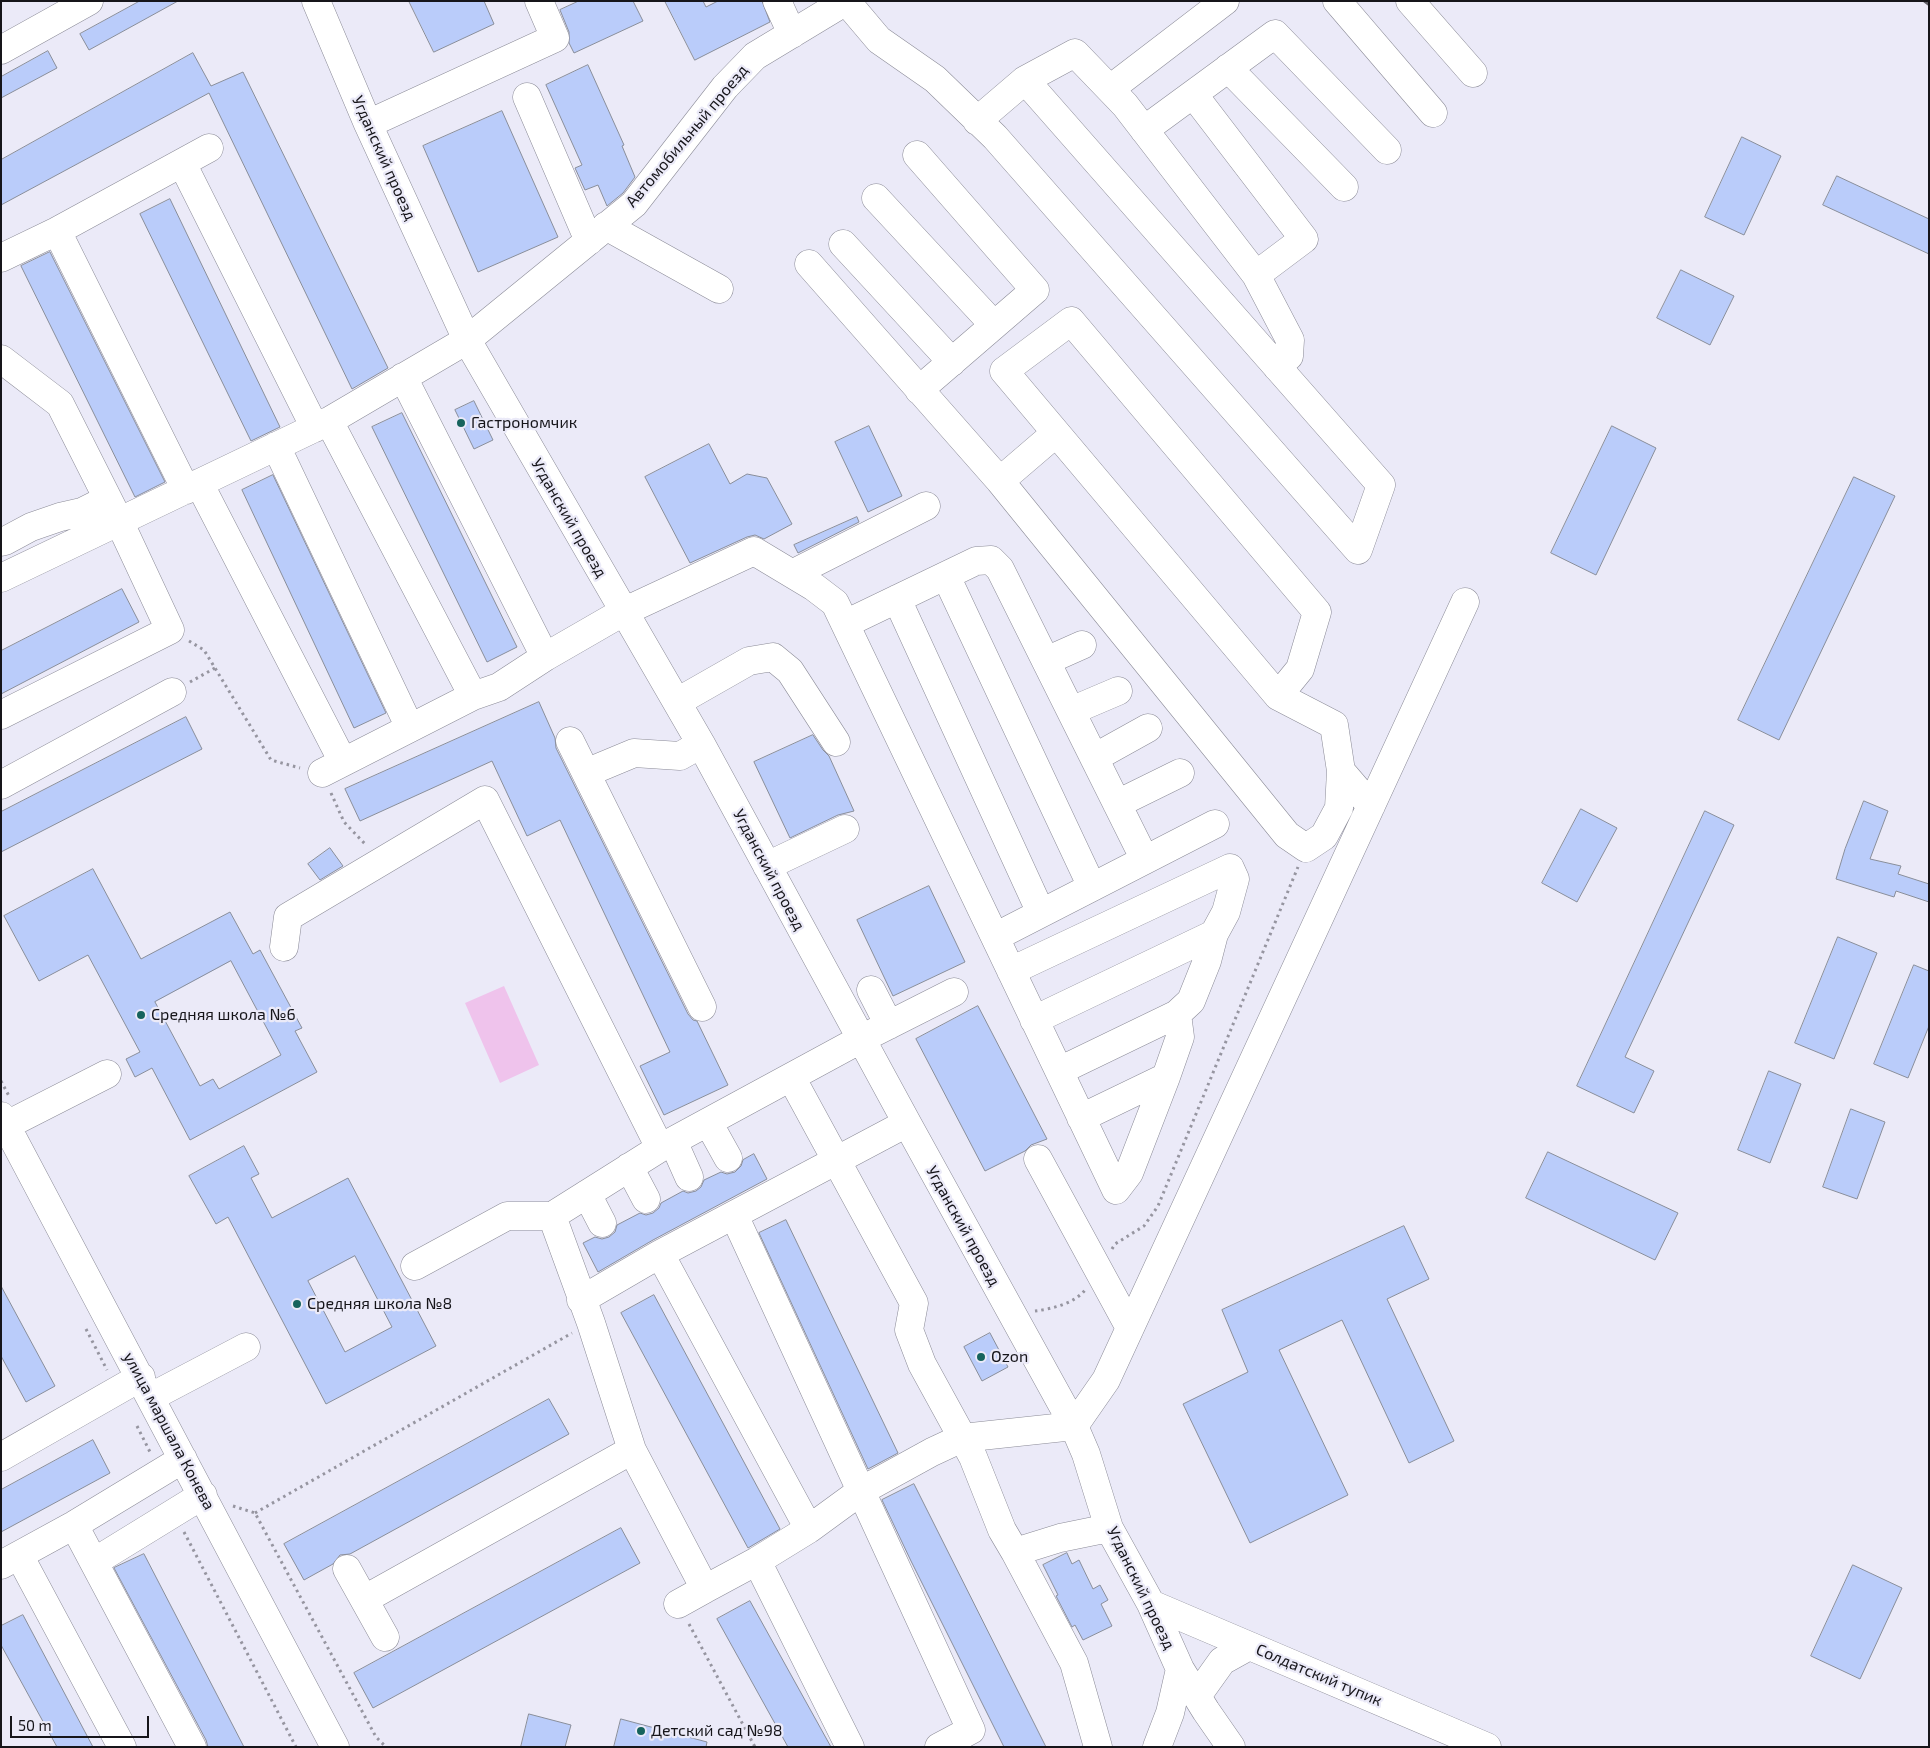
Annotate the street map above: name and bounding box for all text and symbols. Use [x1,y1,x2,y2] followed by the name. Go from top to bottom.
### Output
[622,61,752,211] street label: Автомобильный проезд
[348,93,420,223] street label: Угданский проезд
[471,413,577,433] place label: Гастрономчик
[455,417,467,429] marker: Гастрономчик
[527,455,611,581] street label: Угданский проезд
[729,806,809,934] street label: Угданский проезд
[151,1005,296,1025] place label: Средняя школа №6
[135,1009,147,1021] marker: Средняя школа №6
[922,1163,1004,1289] street label: Угданский проезд
[307,1294,452,1314] place label: Средняя школа №8
[291,1298,303,1310] marker: Средняя школа №8
[991,1347,1028,1367] place label: Ozon
[119,1349,219,1513] street label: улица маршала Конева
[975,1351,987,1363] marker: Ozon
[1103,1523,1179,1653] street label: Угданский проезд
[1253,1640,1385,1710] street label: Солдатский тупик
[12,1706,151,1738] scale bar
[18,1716,52,1734] text: 50 m
[651,1721,783,1741] place label: Детский сад №98
[635,1725,647,1737] marker: Детский сад №98

